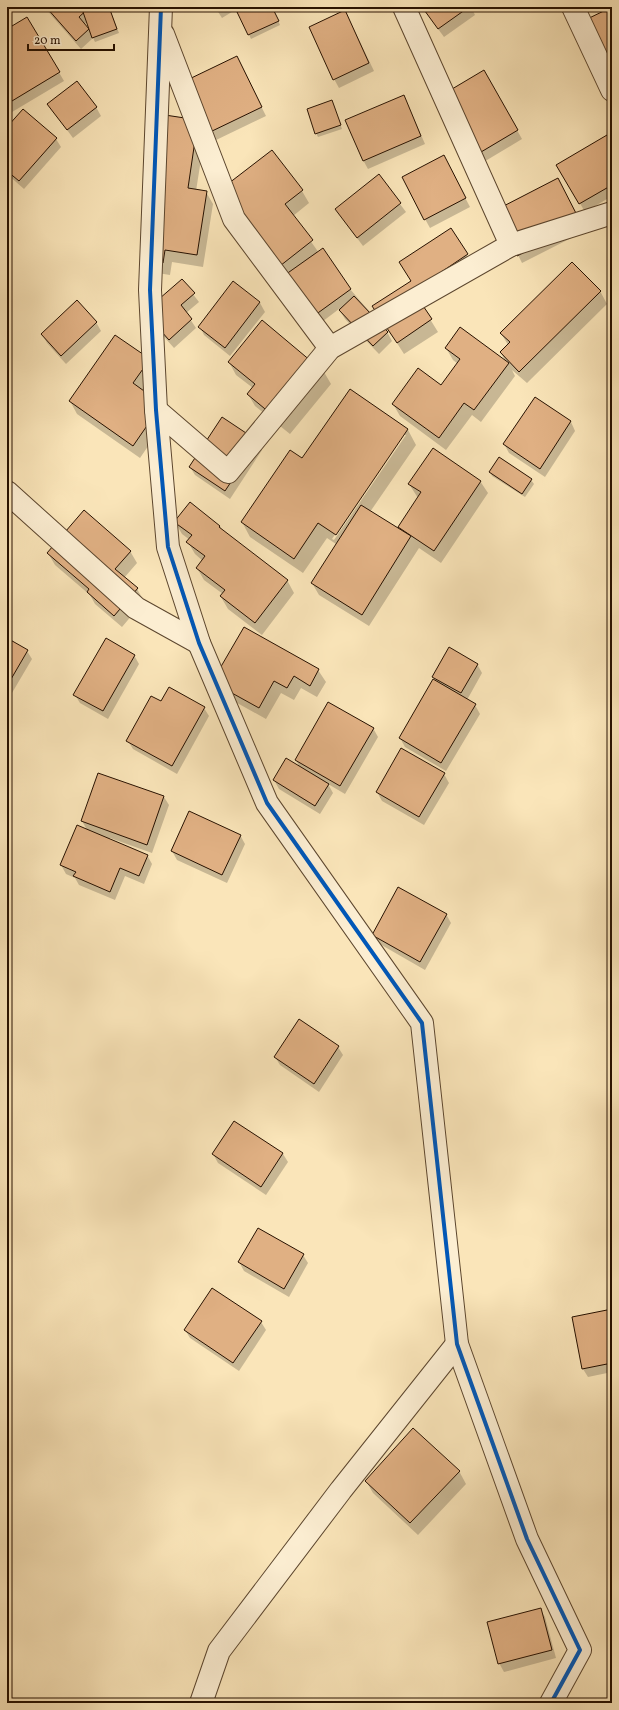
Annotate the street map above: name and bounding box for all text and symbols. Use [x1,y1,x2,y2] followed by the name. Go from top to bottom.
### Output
[28,26,114,52] scale bar
[34,33,61,49] text: 20 m

